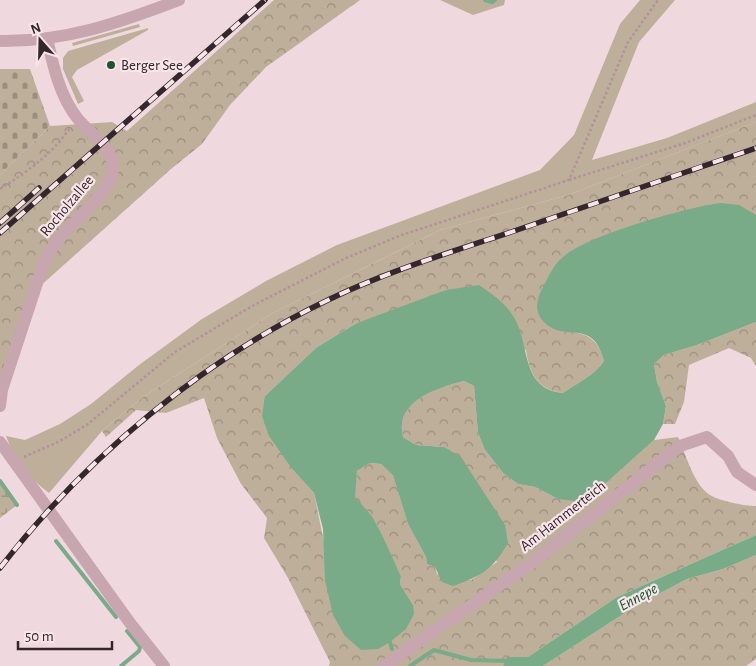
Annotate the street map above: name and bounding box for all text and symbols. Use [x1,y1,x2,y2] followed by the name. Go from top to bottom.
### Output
[15,15,65,65] north arrow
[29,20,43,37] text: N
[121,58,183,73] place label: Berger See
[105,59,117,71] marker: Berger See
[37,173,97,239] street label: Rocholzallee
[517,478,609,554] street label: Am Hammerteich
[616,580,660,615] water label: Ennepe
[18,618,111,650] scale bar
[25,629,54,644] text: 50 m

